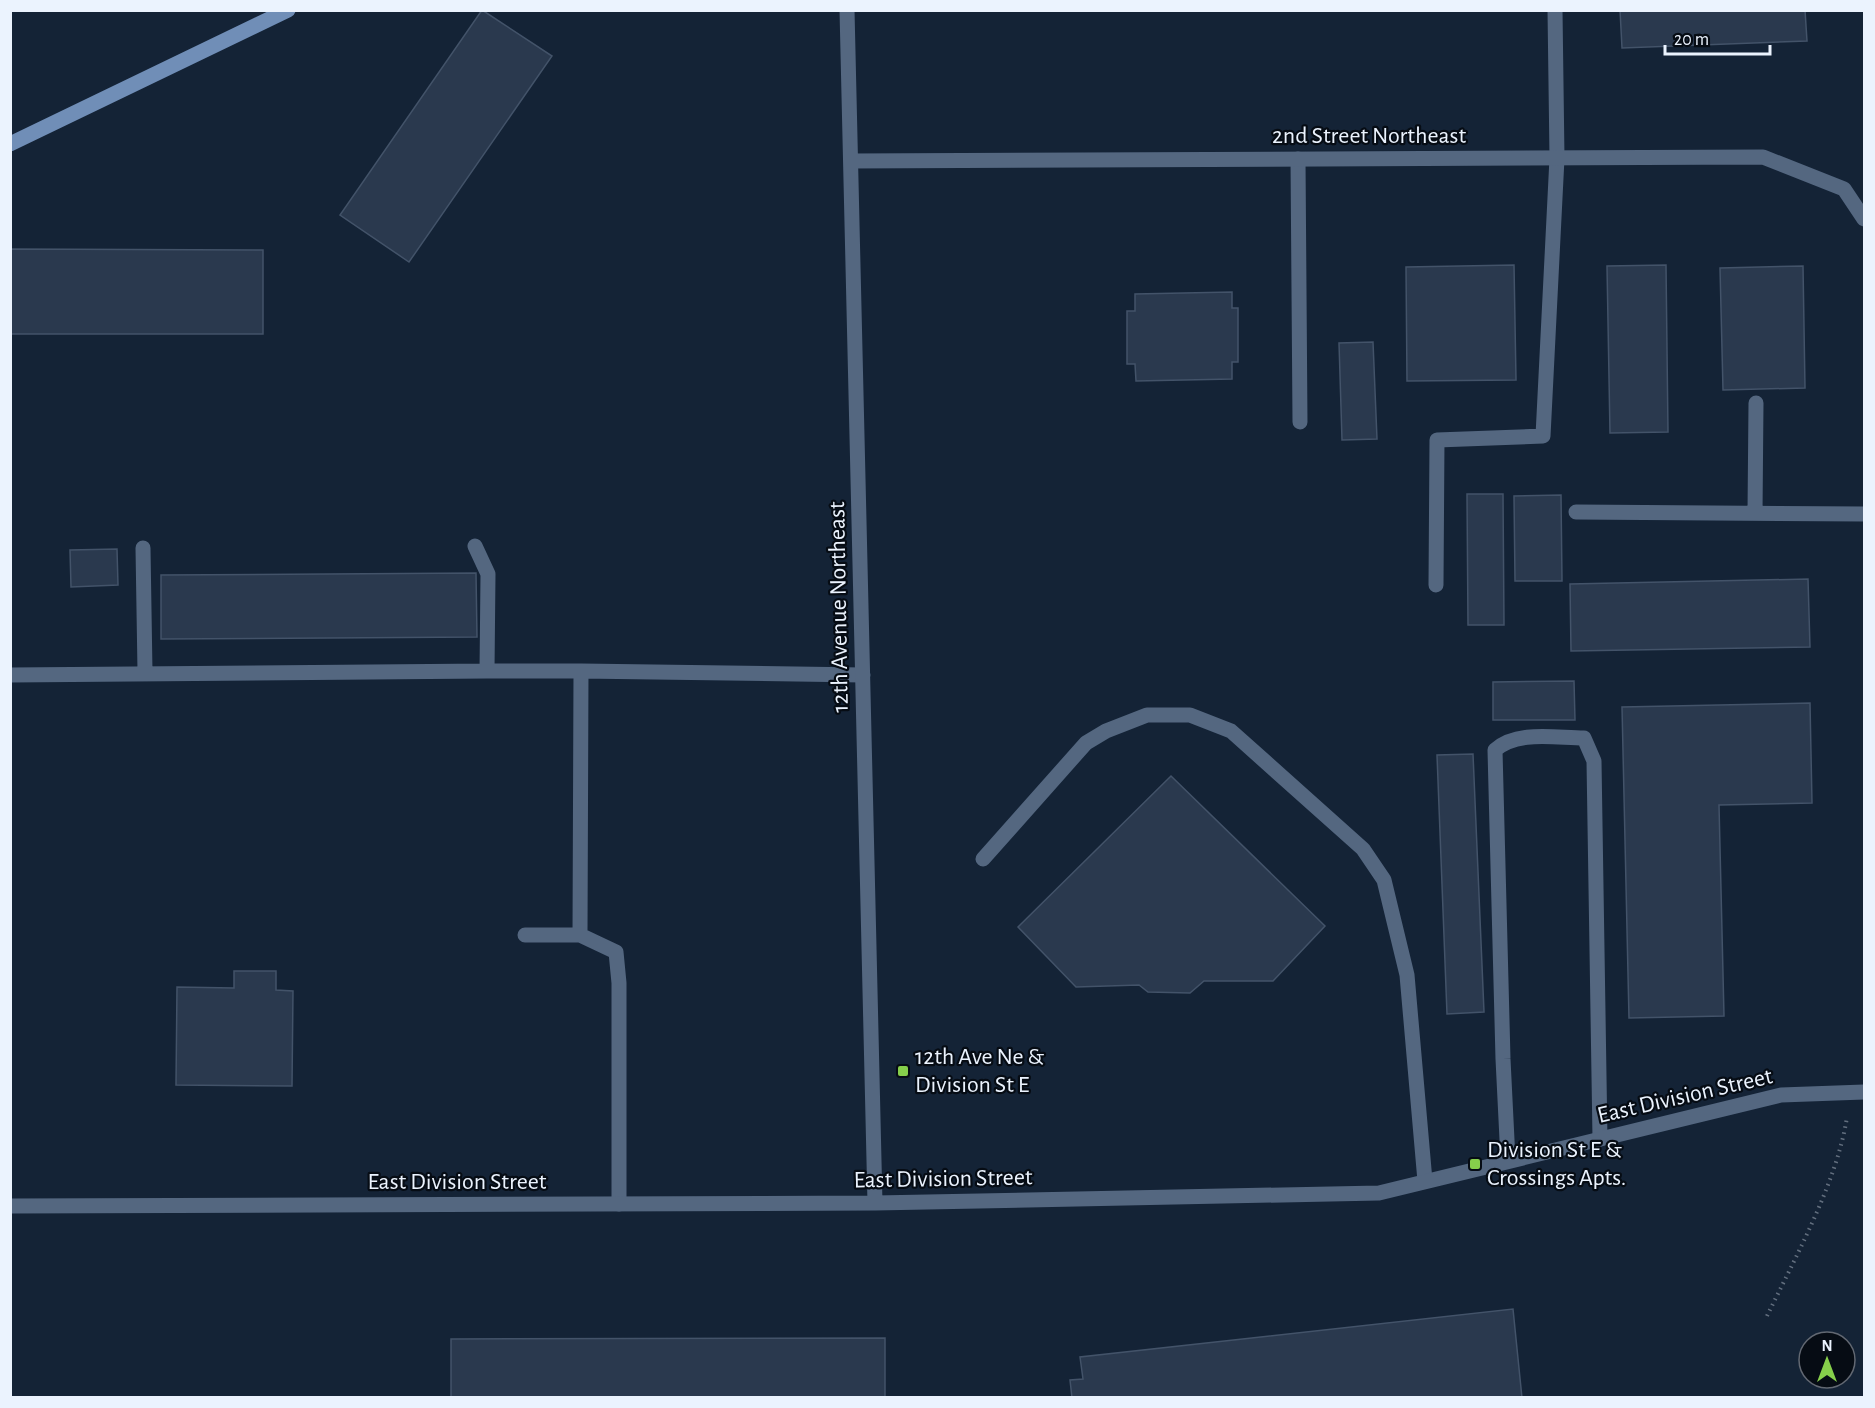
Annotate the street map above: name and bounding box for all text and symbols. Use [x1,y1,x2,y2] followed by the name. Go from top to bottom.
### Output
[1665,18,1770,56] scale bar
[1674,31,1709,49] text: 20 m
[1272,124,1466,148] street label: 2nd Street Northeast
[825,501,853,713] street label: 12th Avenue Northeast
[915,1045,1044,1097] place label: 12th Ave Ne & Division St E
[896,1064,910,1078] marker: 12th Ave Ne & Division St E
[1595,1064,1775,1128] street label: East Division Street
[1487,1138,1626,1190] place label: Division St E & Crossings Apts.
[1468,1157,1482,1171] marker: Division St E & Crossings Apts.
[853,1165,1033,1193] street label: East Division Street
[368,1170,547,1194] street label: East Division Street
[1797,1330,1857,1390] north arrow
[1821,1338,1833,1354] text: N

